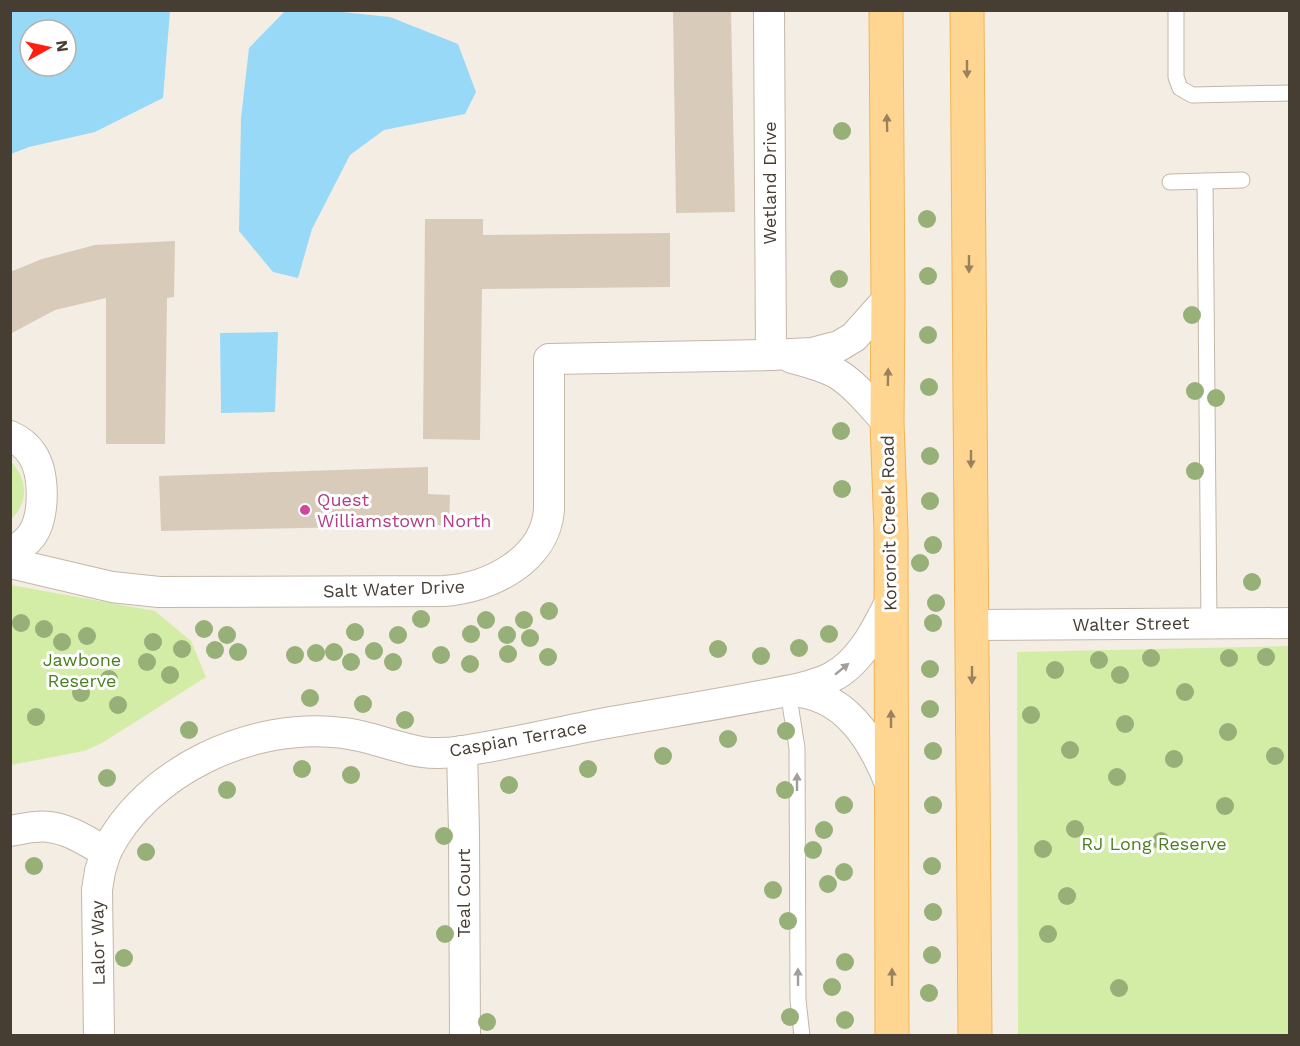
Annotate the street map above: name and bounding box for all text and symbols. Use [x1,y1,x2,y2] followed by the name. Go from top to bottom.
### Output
[18,18,78,78] north arrow
[52,39,73,53] text: N
[963,59,972,78] one-way arrow
[882,113,892,132] one-way arrow
[759,121,780,245] street label: Wetland Drive
[964,254,974,273] one-way arrow
[883,368,893,387] one-way arrow
[876,435,901,611] street label: Kororoit Creek Road
[966,449,976,468] one-way arrow
[317,489,491,531] place label: Quest Williamstown North
[298,503,312,517] marker: Quest Williamstown North
[323,576,465,601] street label: Salt Water Drive
[1072,612,1190,635] street label: Walter Street
[43,649,121,691] park label: Jawbone Reserve
[834,663,850,676] one-way arrow
[967,665,977,684] one-way arrow
[886,710,896,729] one-way arrow
[447,716,588,761] street label: Caspian Terrace
[792,773,802,792] one-way arrow
[1081,833,1227,854] park label: RJ Long Reserve
[453,848,474,938] street label: Teal Court
[86,899,109,986] street label: Lalor Way
[793,968,803,987] one-way arrow
[887,968,897,987] one-way arrow

